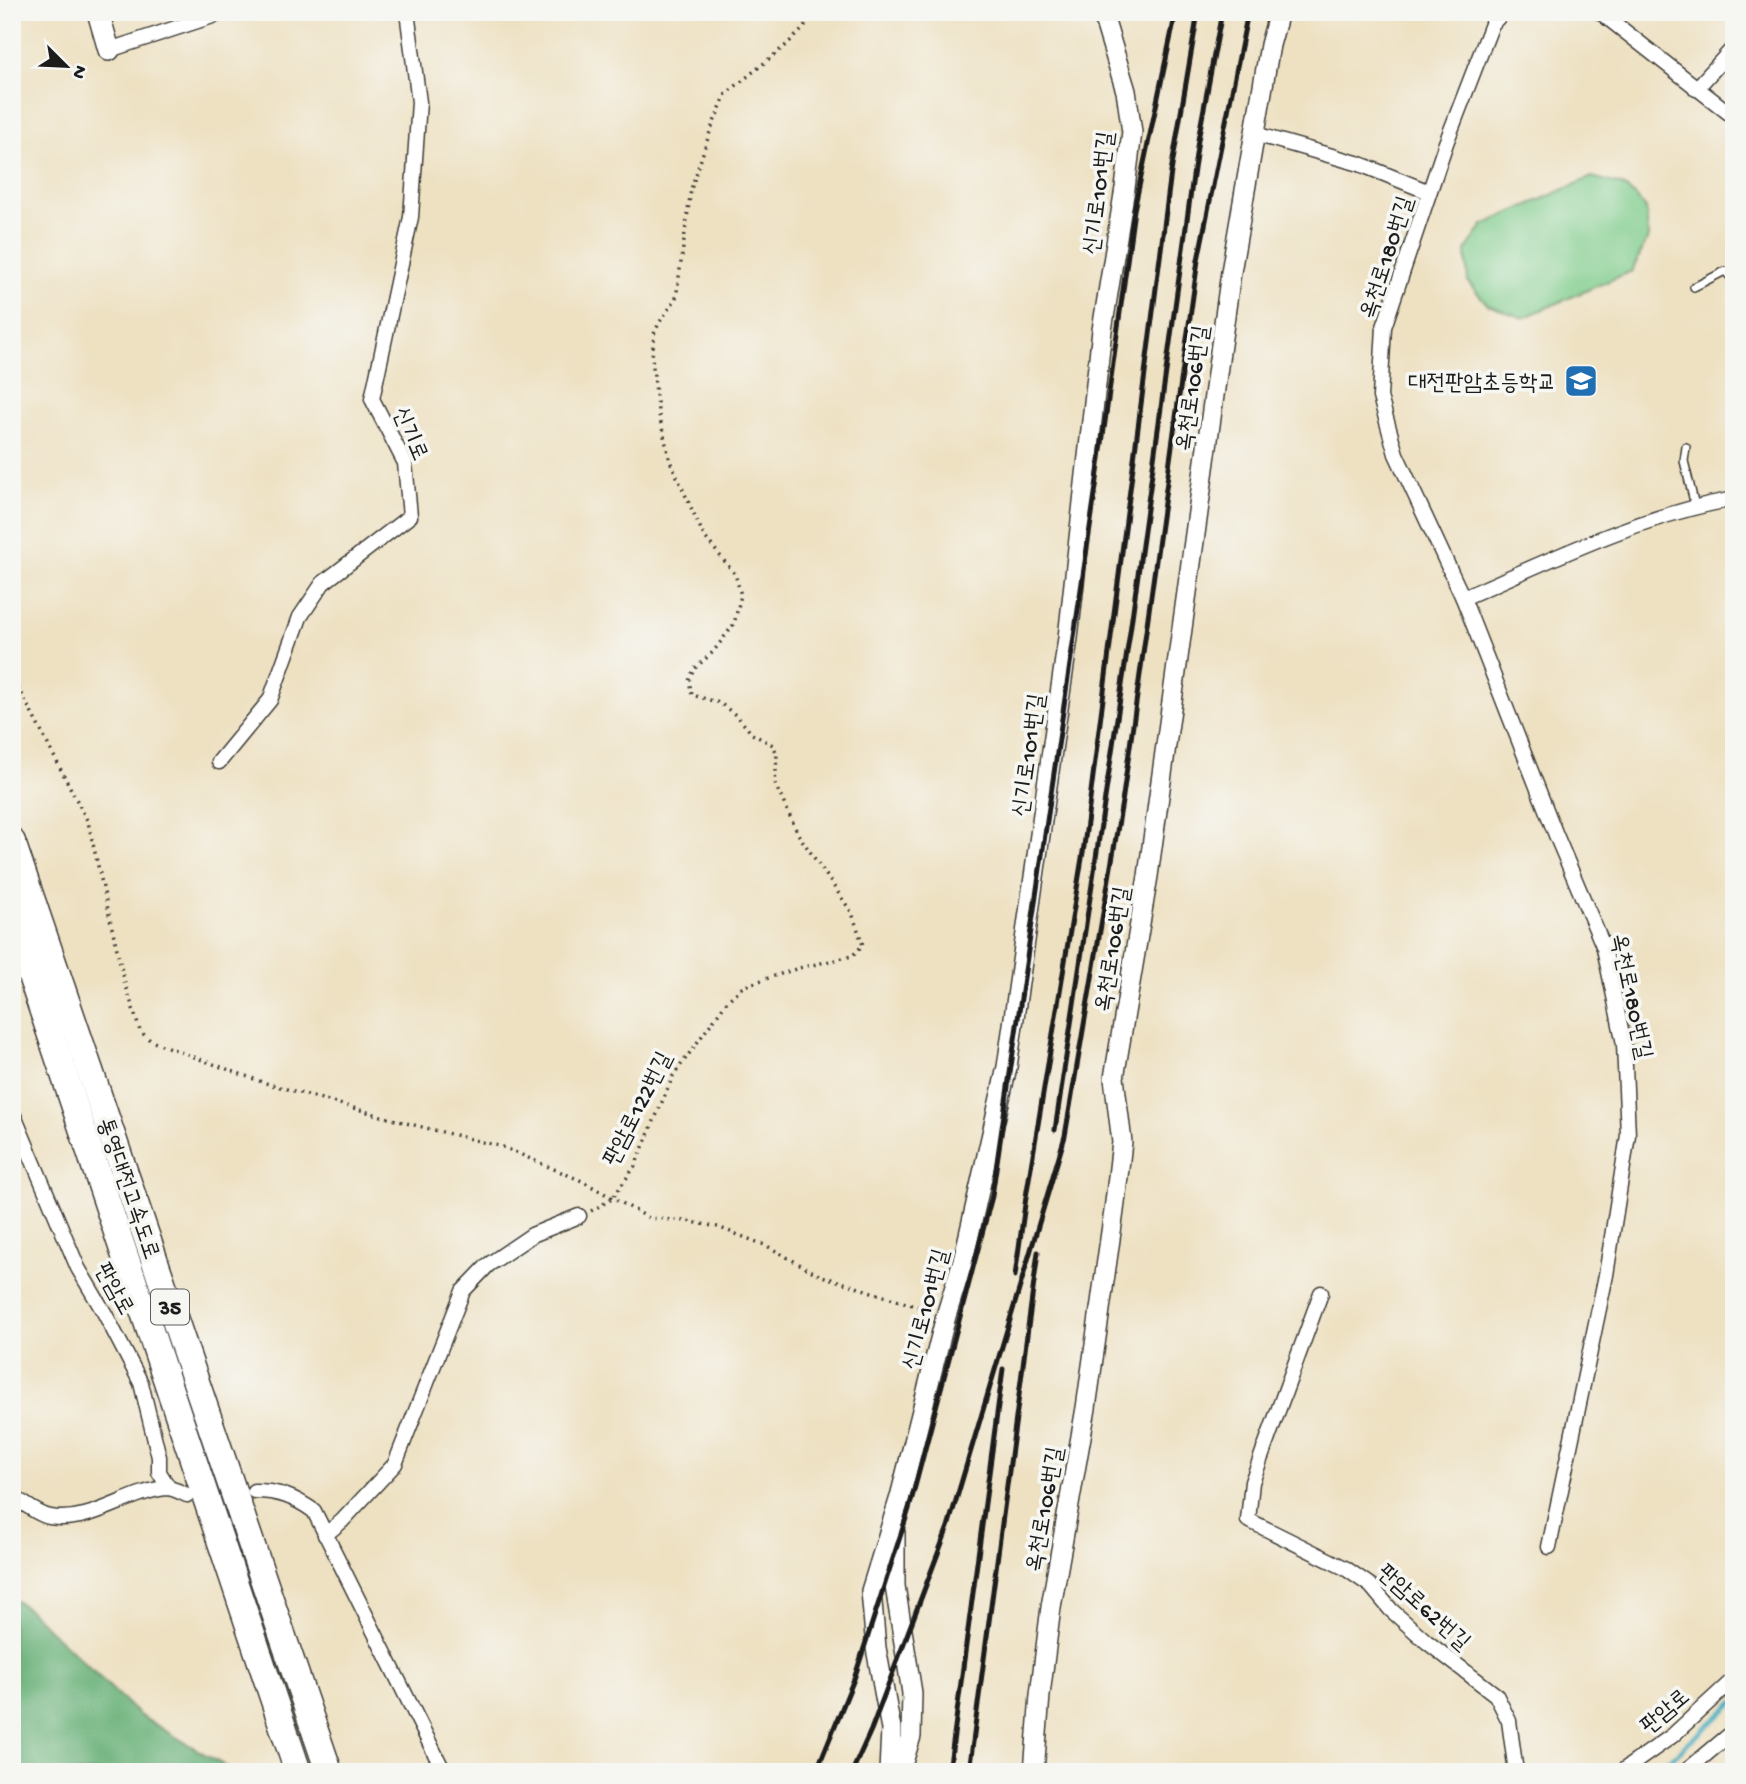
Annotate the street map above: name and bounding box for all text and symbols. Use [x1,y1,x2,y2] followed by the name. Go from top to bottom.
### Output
[32,32,102,102] north arrow
[65,61,91,82] text: N
[1080,130,1121,257] street label: 신기로101번길
[1356,193,1421,323] street label: 옥천로180번길
[1172,324,1217,453] street label: 옥천로106번길
[1562,362,1600,400] school or university icon: 대전판암초등학교
[1408,371,1556,398] place label: 대전판암초등학교
[386,404,432,465] street label: 신기로
[1008,692,1052,819] street label: 신기로101번길
[1091,885,1138,1014] street label: 옥천로106번길
[1603,932,1656,1062] street label: 옥천로180번길
[599,1048,679,1171] street label: 판암로122번길
[90,1115,164,1264] street label: 통영대전고속도로
[898,1246,956,1373] street label: 신기로101번길
[88,1259,138,1321] street label: 판암로
[151,1290,189,1324] road number: 35
[1022,1445,1071,1574] street label: 옥천로106번길
[1371,1560,1475,1657] street label: 판암로62번길
[1636,1684,1696,1741] street label: 판암로

